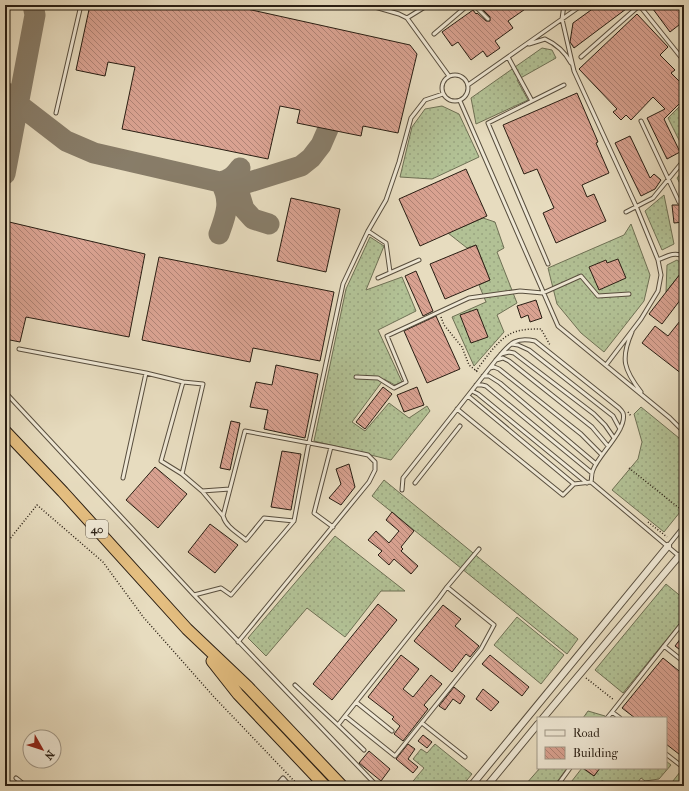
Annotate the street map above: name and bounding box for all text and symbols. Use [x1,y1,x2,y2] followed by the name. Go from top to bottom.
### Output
[86,520,108,538] road number: 40
[537,717,667,769] legend
[573,726,600,740] text: Road
[22,729,62,769] north arrow
[573,746,618,760] text: Building
[41,748,57,763] text: N

